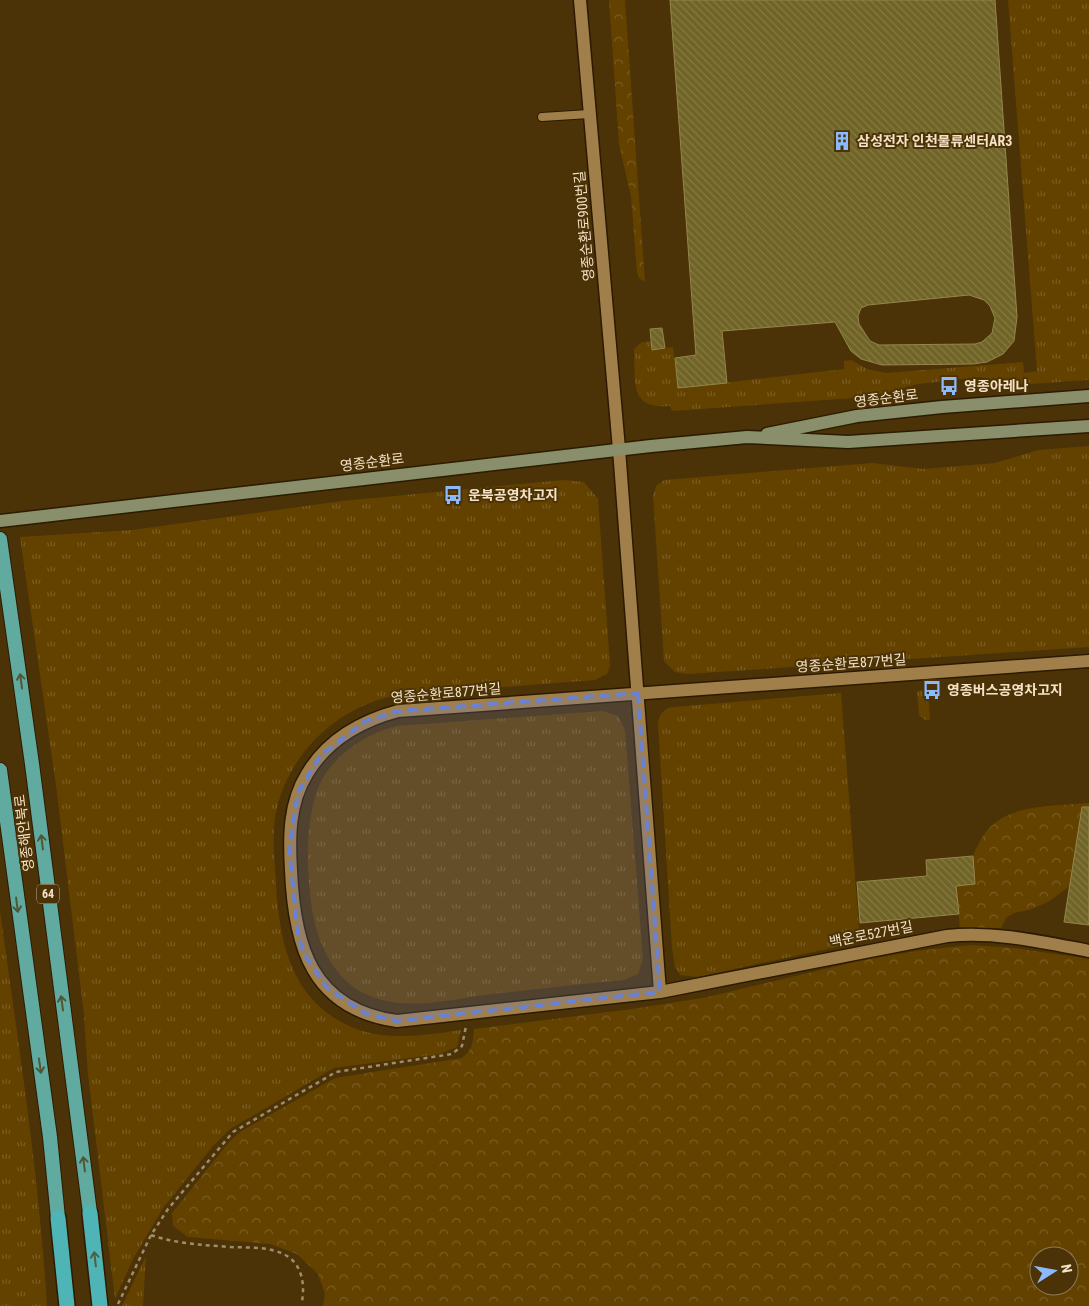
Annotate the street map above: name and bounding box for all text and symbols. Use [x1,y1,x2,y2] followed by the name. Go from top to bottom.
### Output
[831,130,853,152] building icon: 삼성전자 인천물류센터AR3
[857,133,1012,149] place label: 삼성전자 인천물류센터AR3
[571,170,597,282] street label: 영종순환로900번길
[938,375,960,397] bus stop icon: 영종아레나
[964,378,1029,394] place label: 영종아레나
[853,386,919,410] street label: 영종순환로
[339,450,405,474] street label: 영종순환로
[442,484,464,506] bus stop icon: 운북공영차고지
[468,487,558,503] place label: 운북공영차고지
[795,651,907,675] street label: 영종순환로877번길
[16,673,26,689] one-way arrow
[921,679,943,701] bus stop icon: 영종버스공영차고지
[390,680,502,706] street label: 영종순환로877번길
[947,682,1063,698] place label: 영종버스공영차고지
[11,794,37,872] street label: 영종해안북로
[37,835,47,851] one-way arrow
[37,884,59,904] road number: 64
[12,897,22,913] one-way arrow
[828,918,914,950] street label: 백운로527번길
[57,996,67,1012] one-way arrow
[36,1058,46,1074] one-way arrow
[79,1157,89,1173] one-way arrow
[1029,1246,1079,1296] north arrow
[90,1252,100,1268] one-way arrow
[1058,1263,1075,1274] text: N

